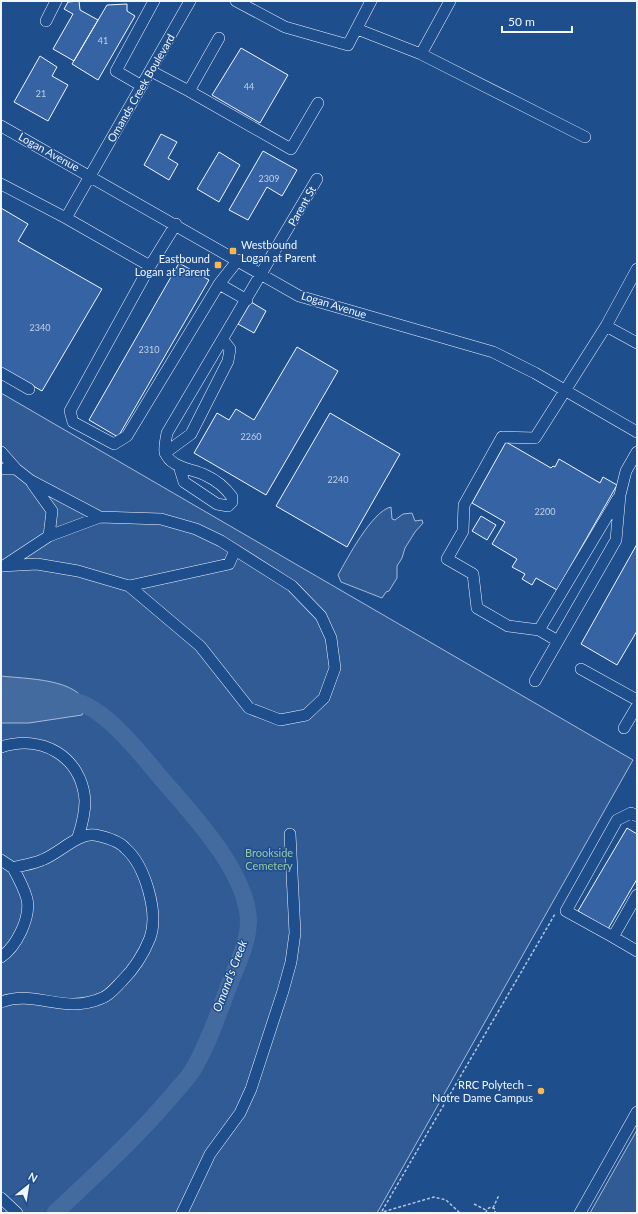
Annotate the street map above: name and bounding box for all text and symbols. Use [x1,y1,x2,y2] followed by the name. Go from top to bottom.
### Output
[502,8,572,34] scale bar
[508,14,535,29] text: 50 m
[104,31,177,144] street label: Omands Creek Boulevard
[98,35,108,46] house number: 41
[244,81,254,92] house number: 44
[36,88,46,99] house number: 21
[17,129,82,174] street label: Logan Avenue
[259,173,279,184] house number: 2309
[285,183,318,228] street label: Parent St
[241,238,316,264] place label: Westbound Logan at Parent
[228,246,238,256] marker: Westbound Logan at Parent
[135,252,210,278] place label: Eastbound Logan at Parent
[213,260,223,270] marker: Eastbound Logan at Parent
[300,288,369,321] street label: Logan Avenue
[30,322,50,333] house number: 2340
[139,344,159,355] house number: 2310
[241,431,261,442] house number: 2260
[328,474,348,485] house number: 2240
[535,506,555,517] house number: 2200
[245,846,293,872] park label: Brookside Cemetery
[209,938,250,1014] water label: Omand's Creek
[432,1078,533,1104] place label: RRC Polytech – Notre Dame Campus
[536,1086,546,1096] marker: RRC Polytech – Notre Dame Campus
[8,1166,48,1206] north arrow
[26,1169,40,1185] text: N

